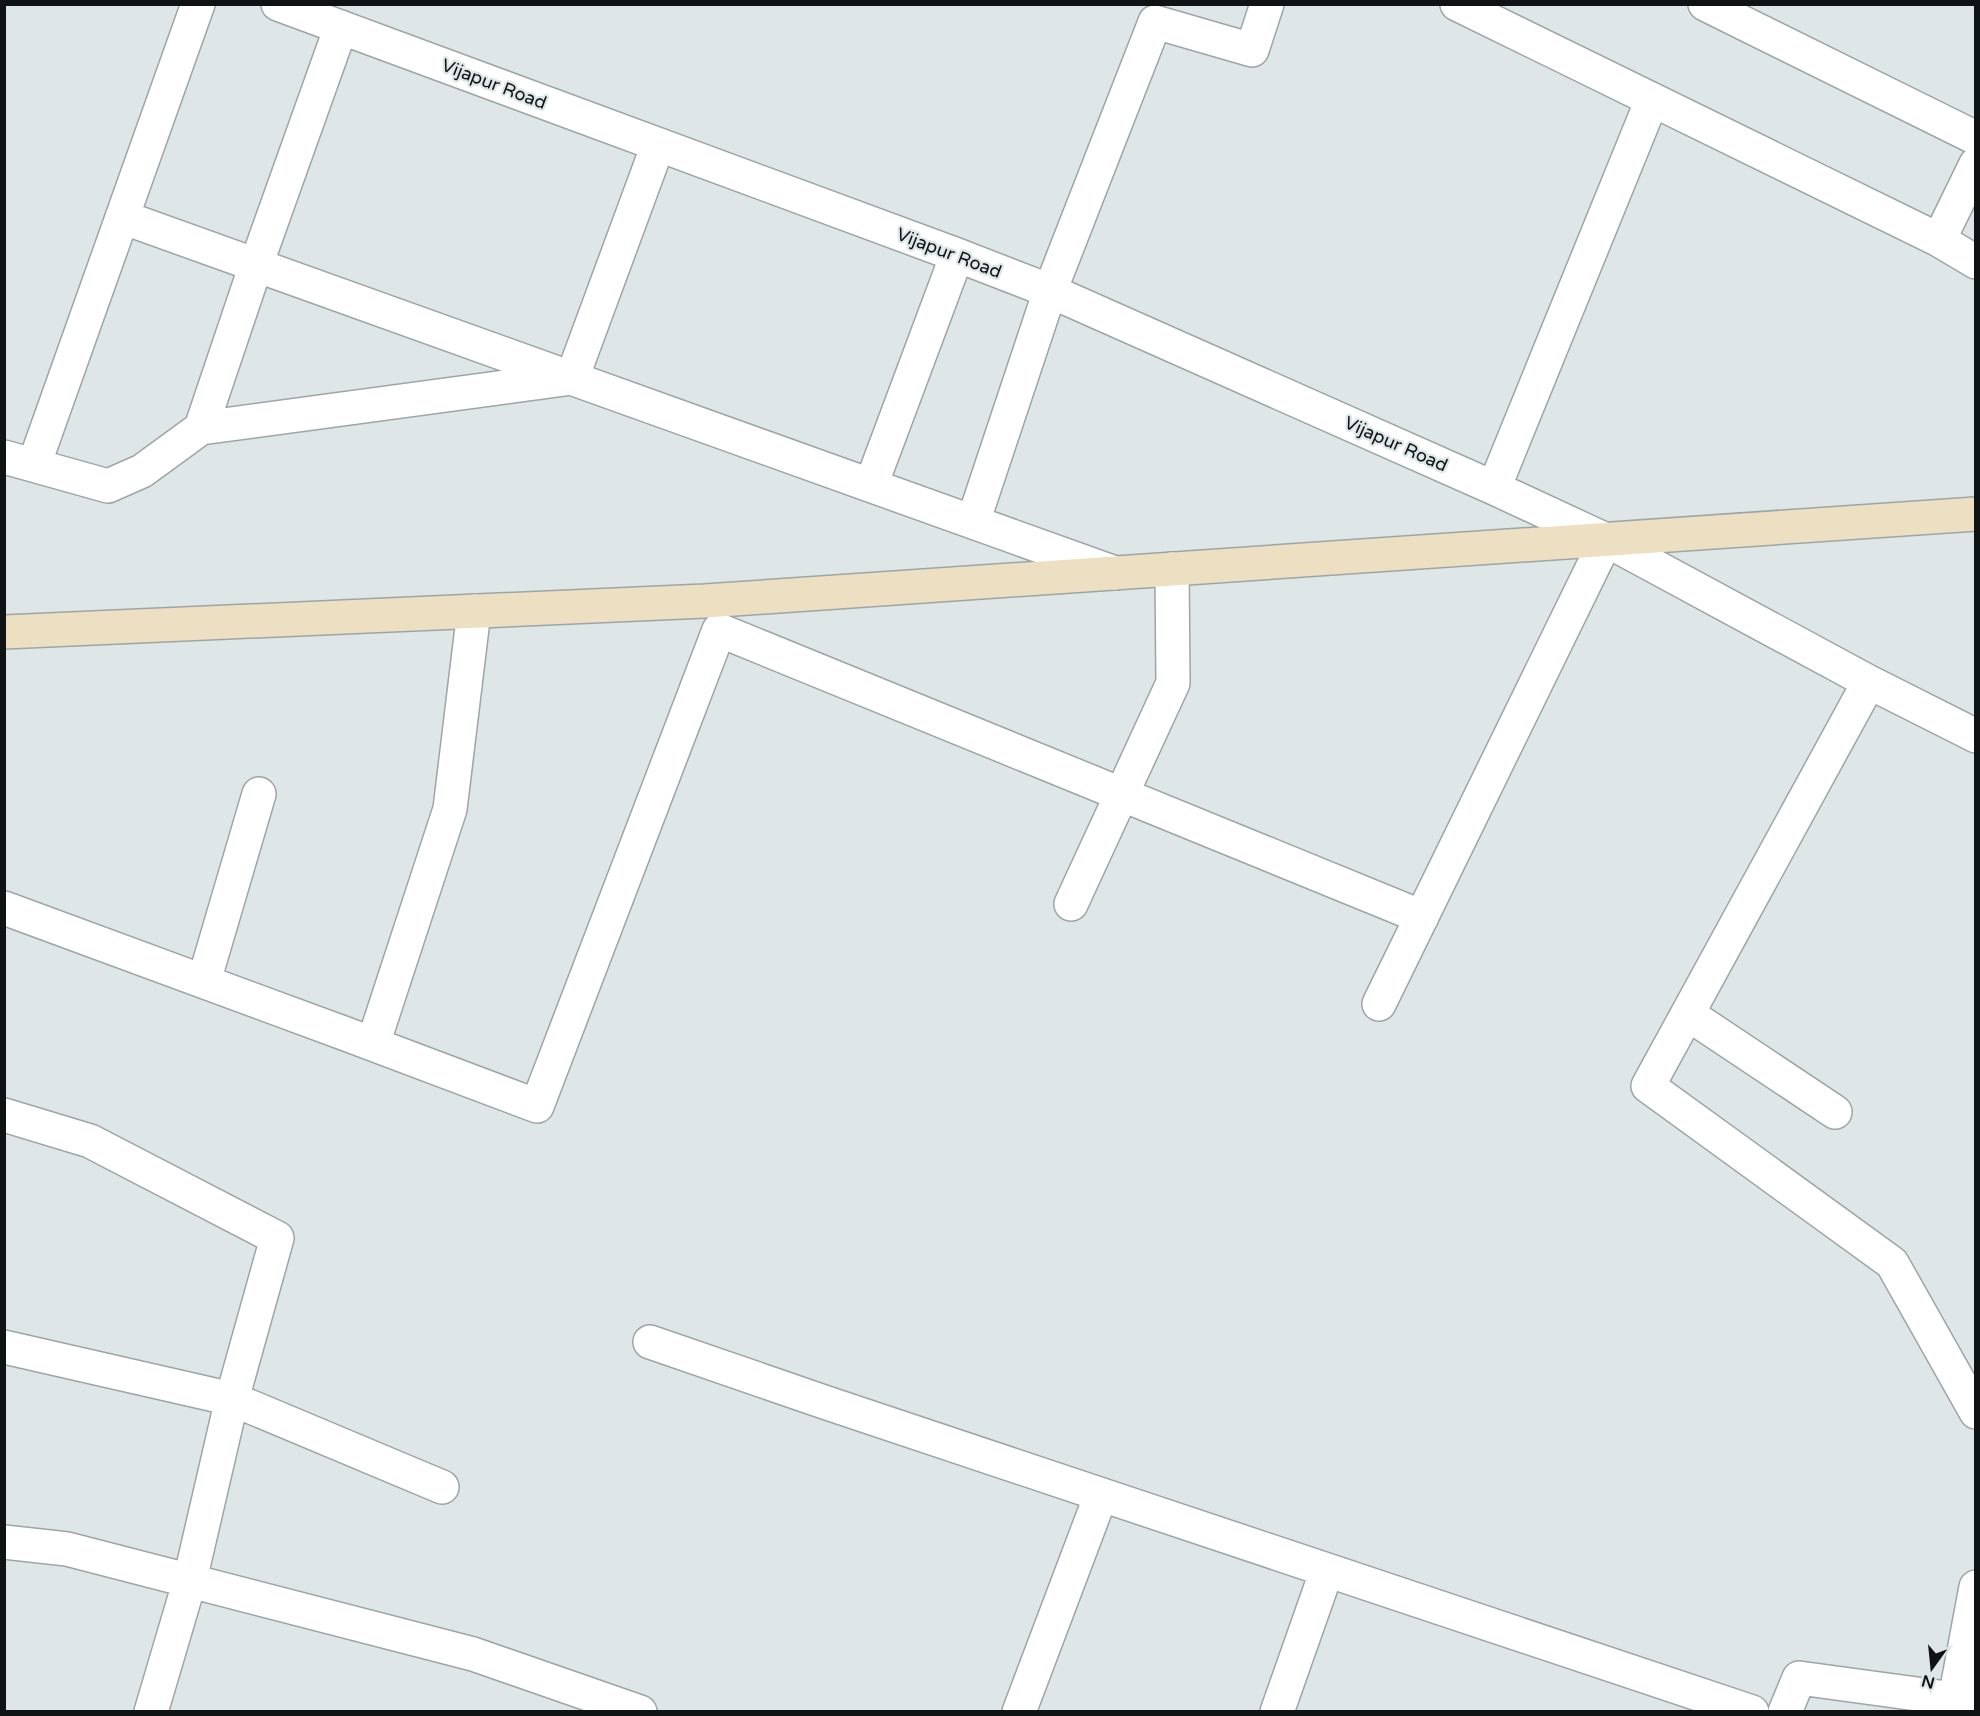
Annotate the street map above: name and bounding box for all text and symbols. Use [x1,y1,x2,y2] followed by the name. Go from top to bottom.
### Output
[438,54,550,114] street label: Vijapur Road
[893,223,1005,283] street label: Vijapur Road
[1341,411,1451,477] street label: Vijapur Road
[1902,1638,1962,1698] north arrow
[1920,1670,1937,1693] text: N

